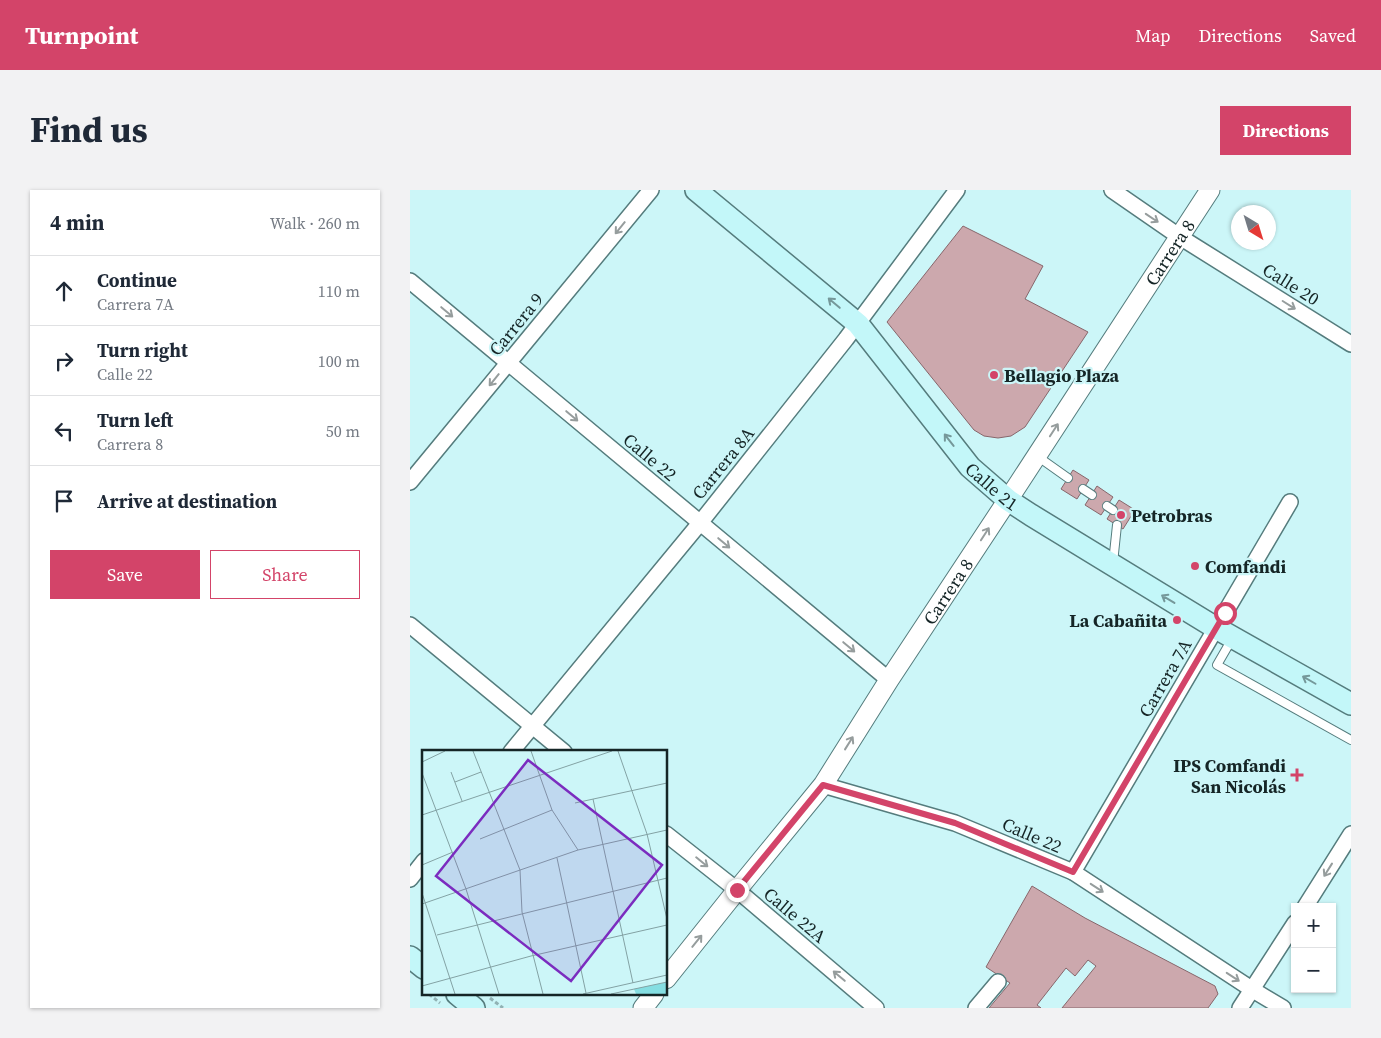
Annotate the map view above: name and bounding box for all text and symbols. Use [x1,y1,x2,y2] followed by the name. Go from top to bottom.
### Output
[25,19,138,52] text: Turnpoint
[1135,23,1171,48] text: Map
[1199,23,1282,48] text: Directions
[1310,23,1356,48] text: Saved
[30,106,148,154] text: Find us
[1220,106,1351,155] button: Directions
[1231,205,1276,250] north arrow
[50,208,105,237] text: 4 min
[270,212,360,234] text: Walk · 260 m
[1145,213,1159,223] one-way arrow
[1139,214,1200,290] street label: Carrera 8
[614,221,625,234] one-way arrow
[1258,257,1324,311] street label: Calle 20
[97,267,177,293] text: Continue
[50,277,78,305] icon: ahead
[318,280,360,302] text: 110 m
[483,287,549,361] street label: Carrera 9
[97,293,174,315] text: Carrera 7A
[827,298,840,309] one-way arrow
[1282,300,1296,310] one-way arrow
[441,306,454,318] one-way arrow
[97,337,188,363] text: Turn right
[50,347,78,375] icon: right
[318,350,360,372] text: 100 m
[97,363,153,385] text: Calle 22
[1004,363,1120,388] place label: Bellagio Plaza
[988,369,1000,381] marker: Bellagio Plaza
[489,373,500,386] one-way arrow
[97,407,173,433] text: Turn left
[565,411,578,422] one-way arrow
[50,417,78,445] icon: left
[326,420,360,442] text: 50 m
[686,422,760,504] street label: Carrera 8A
[1049,423,1059,437] one-way arrow
[618,427,682,487] street label: Calle 22
[97,433,163,455] text: Carrera 8
[944,434,955,447] one-way arrow
[960,456,1023,516] street label: Calle 21
[50,487,78,515] icon: arrive
[97,488,277,514] text: Arrive at destination
[1131,503,1212,528] place label: Petrobras
[1115,509,1127,521] marker: Petrobras
[980,527,990,541] one-way arrow
[717,537,730,548] one-way arrow
[50,550,200,599] button: Save
[210,550,360,599] button: Share
[917,553,979,629] street label: Carrera 8
[1205,554,1287,579] place label: Comfandi
[1189,560,1201,572] marker: Comfandi
[1162,593,1176,603] one-way arrow
[1214,602,1237,625] route start
[1069,608,1167,633] place label: La Cabañita
[1171,614,1183,626] marker: La Cabañita
[1133,634,1197,722] street label: Carrera 7A
[842,641,855,652] one-way arrow
[1302,675,1316,685] one-way arrow
[845,737,855,751] one-way arrow
[422,750,668,996] inset map
[1173,753,1286,799] place label: IPS Comfandi San Nicolás
[1290,768,1304,782] marker: IPS Comfandi San Nicolás
[998,811,1066,859] street label: Calle 22
[695,856,708,867] one-way arrow
[1323,863,1333,877] one-way arrow
[726,879,749,902] route end
[758,881,832,949] street label: Calle 22A
[1090,883,1104,893] one-way arrow
[1291,903,1336,993] map controls
[1291,903,1336,948] button: +
[691,934,702,947] one-way arrow
[1291,948,1336,993] button: −
[832,971,845,982] one-way arrow
[1226,972,1240,983] one-way arrow

